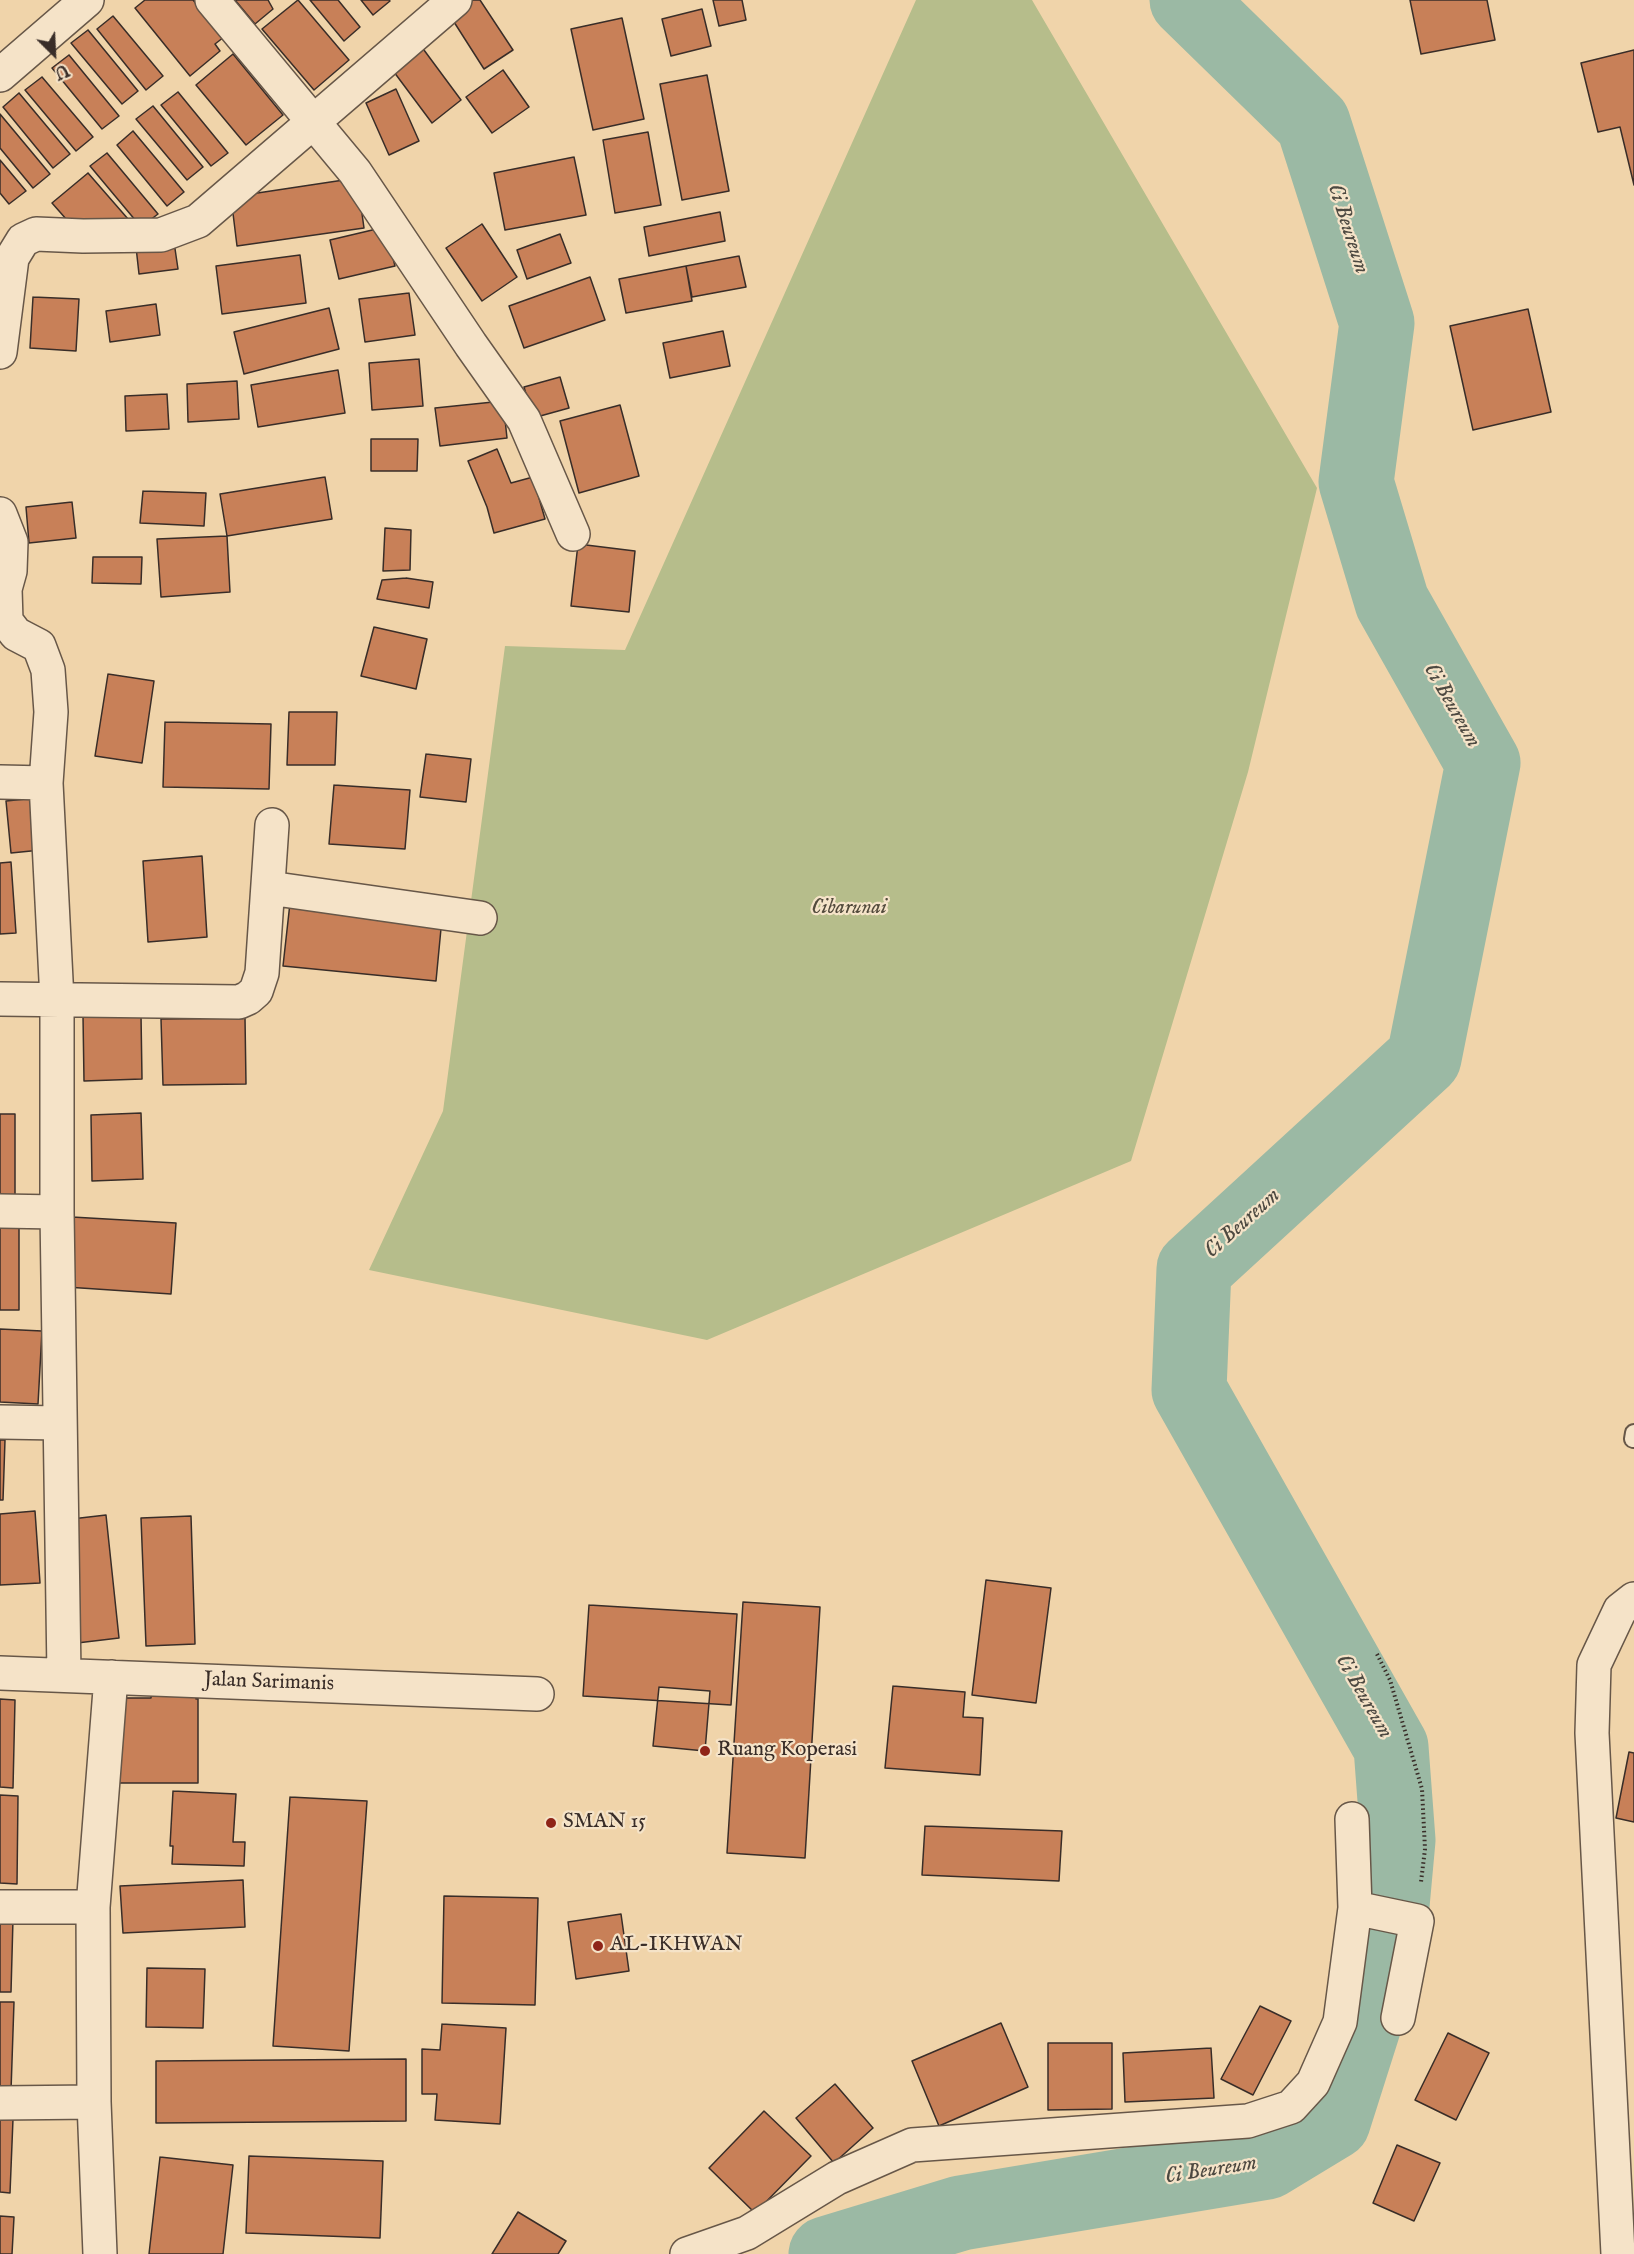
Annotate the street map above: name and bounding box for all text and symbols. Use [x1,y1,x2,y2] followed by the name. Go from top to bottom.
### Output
[24,24,84,84] north arrow
[51,59,72,82] text: U
[1320,181,1374,277] water label: Ci Beureum
[1416,659,1486,753] water label: Ci Beureum
[811,896,887,922] park label: Cibarunai
[1200,1183,1286,1265] water label: Ci Beureum
[1328,1650,1398,1744] water label: Ci Beureum
[203,1668,335,1698] street label: Jalan Sarimanis
[717,1738,857,1764] place label: Ruang Koperasi
[698,1744,712,1758] marker: Ruang Koperasi
[563,1810,646,1836] place label: SMAN 15
[544,1816,558,1830] marker: SMAN 15
[610,1933,743,1959] place label: AL-IKHWAN
[591,1939,605,1953] marker: AL-IKHWAN
[1163,2151,1259,2191] water label: Ci Beureum

